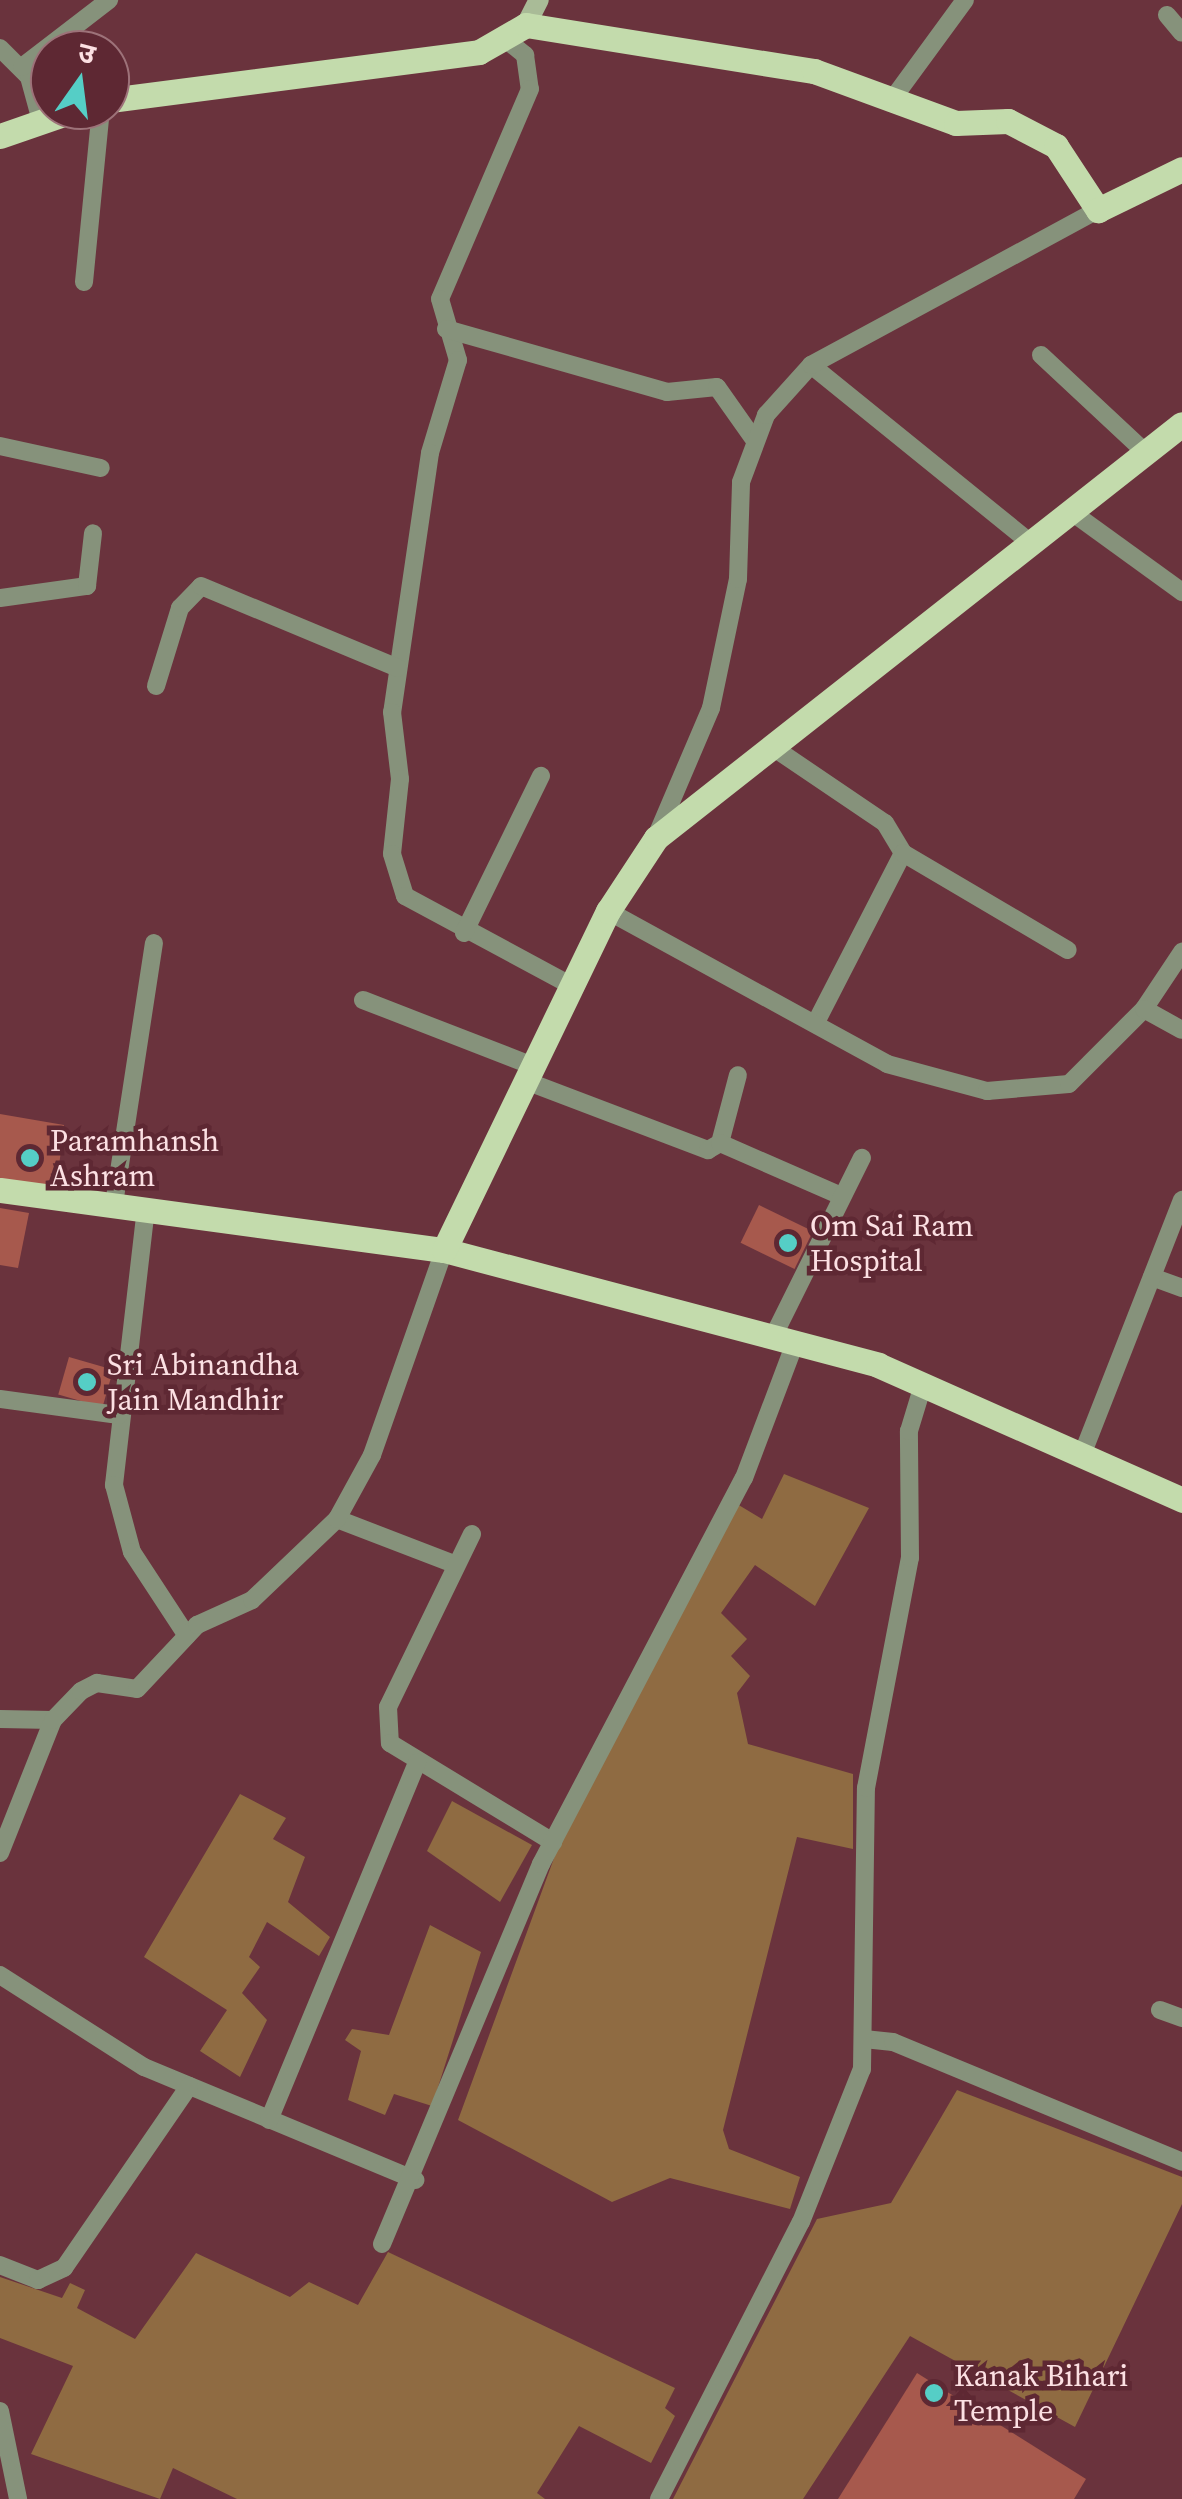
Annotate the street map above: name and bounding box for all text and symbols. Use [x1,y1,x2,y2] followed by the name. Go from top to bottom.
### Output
[30,30,130,130] north arrow
[74,32,99,73] text: उ
[50,1123,219,1194] place label: Paramhansh Ashram
[19,1147,41,1169] marker: Paramhansh Ashram
[810,1208,973,1278] place label: Om Sai Ram Hospital
[775,1230,801,1256] marker: Om Sai Ram Hospital
[107,1347,299,1418] place label: Sri Abinandha Jain Mandhir
[76,1371,98,1393] marker: Sri Abinandha Jain Mandhir
[954,2358,1128,2428] place label: Kanak Bihari Temple
[923,2382,945,2404] marker: Kanak Bihari Temple

